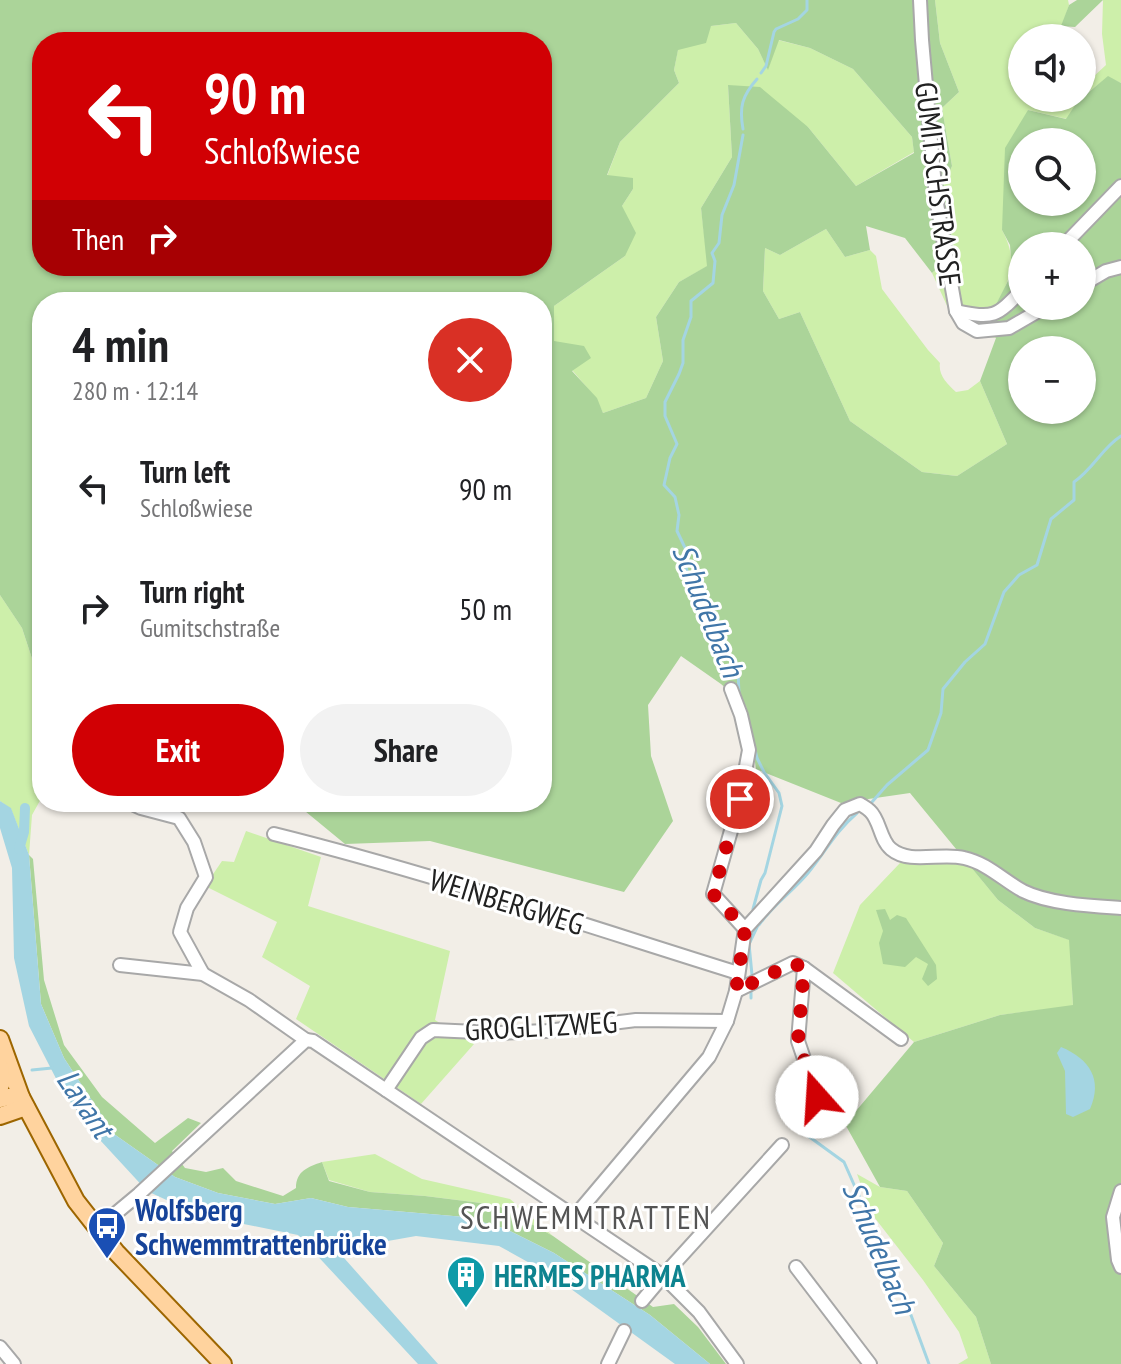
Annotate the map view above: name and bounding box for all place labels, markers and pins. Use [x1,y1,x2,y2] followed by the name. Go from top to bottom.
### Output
[706,765,774,833] pin
[134,1190,387,1263] place label: Wolfsberg Schwemmtrattenbrücke
[86,1205,128,1260] bus stop icon: Wolfsberg Schwemmtrattenbrücke
[445,1254,487,1309] building icon: HERMES PHARMA
[494,1256,686,1295] place label: HERMES PHARMA

